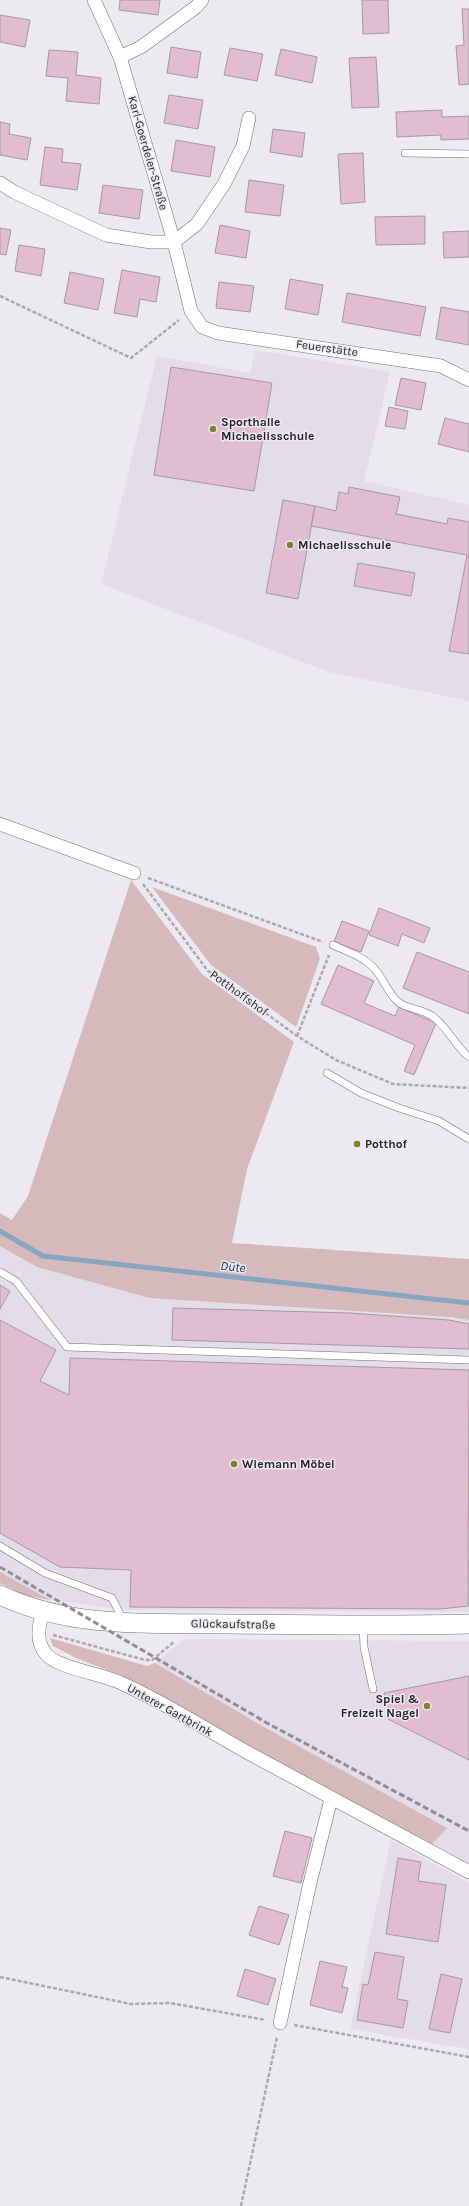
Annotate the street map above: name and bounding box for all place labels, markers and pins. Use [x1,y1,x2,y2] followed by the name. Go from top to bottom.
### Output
[221,415,314,443] place label: Sporthalle Michaelisschule
[208,424,218,434] marker: Sporthalle Michaelisschule
[298,538,391,552] place label: Michaelisschule
[285,540,295,550] marker: Michaelisschule
[365,1137,407,1151] place label: Potthof
[352,1139,362,1149] marker: Potthof
[242,1457,335,1471] place label: Wiemann Möbel
[229,1459,239,1469] marker: Wiemann Möbel
[341,1692,419,1720] place label: Spiel & Freizeit Nagel
[422,1701,432,1711] marker: Spiel & Freizeit Nagel

